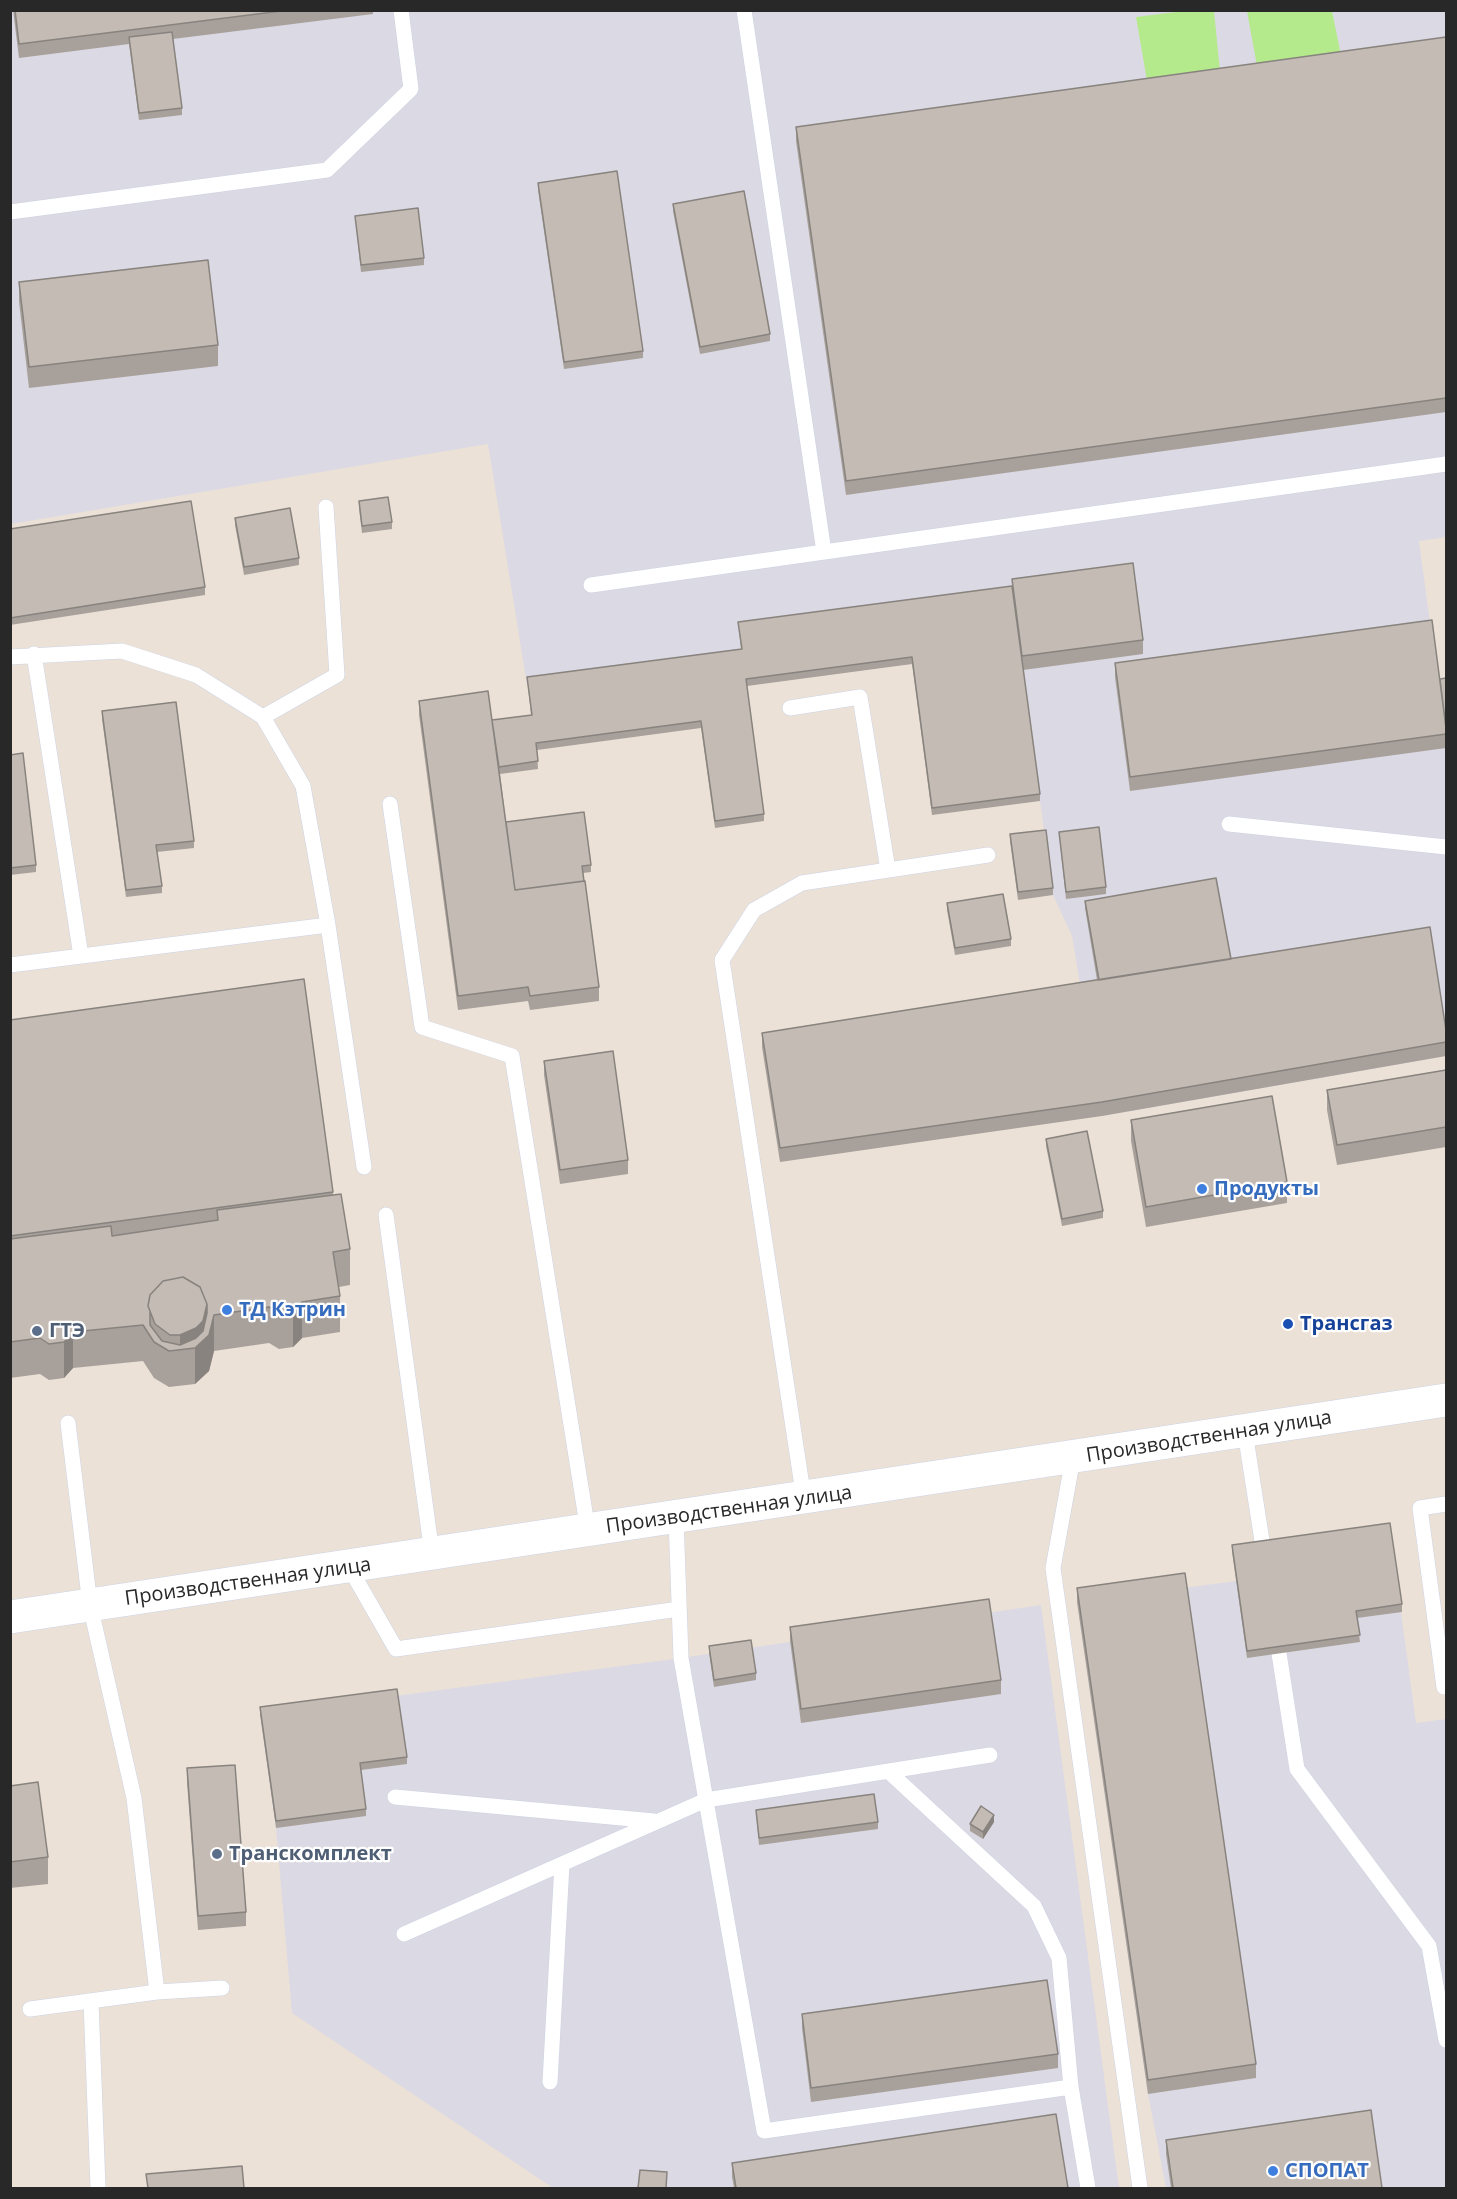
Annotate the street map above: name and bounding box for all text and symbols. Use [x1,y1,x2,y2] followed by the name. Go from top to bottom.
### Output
[1214,1177,1319,1201] place label: Продукты
[1195,1182,1209,1196] marker: Продукты
[239,1298,346,1322] place label: ТД Кэтрин
[220,1303,234,1317] marker: ТД Кэтрин
[1300,1312,1393,1336] place label: Трансгаз
[1281,1317,1295,1331] marker: Трансгаз
[49,1319,85,1343] place label: ГТЭ
[30,1324,44,1338] marker: ГТЭ
[1084,1406,1334,1468] street label: Производственная улица
[604,1481,854,1539] street label: Производственная улица
[123,1553,373,1611] street label: Производственная улица
[229,1842,392,1866] place label: Транскомплект
[210,1847,224,1861] marker: Транскомплект
[1285,2159,1369,2183] place label: СПОПАТ
[1266,2164,1280,2178] marker: СПОПАТ

